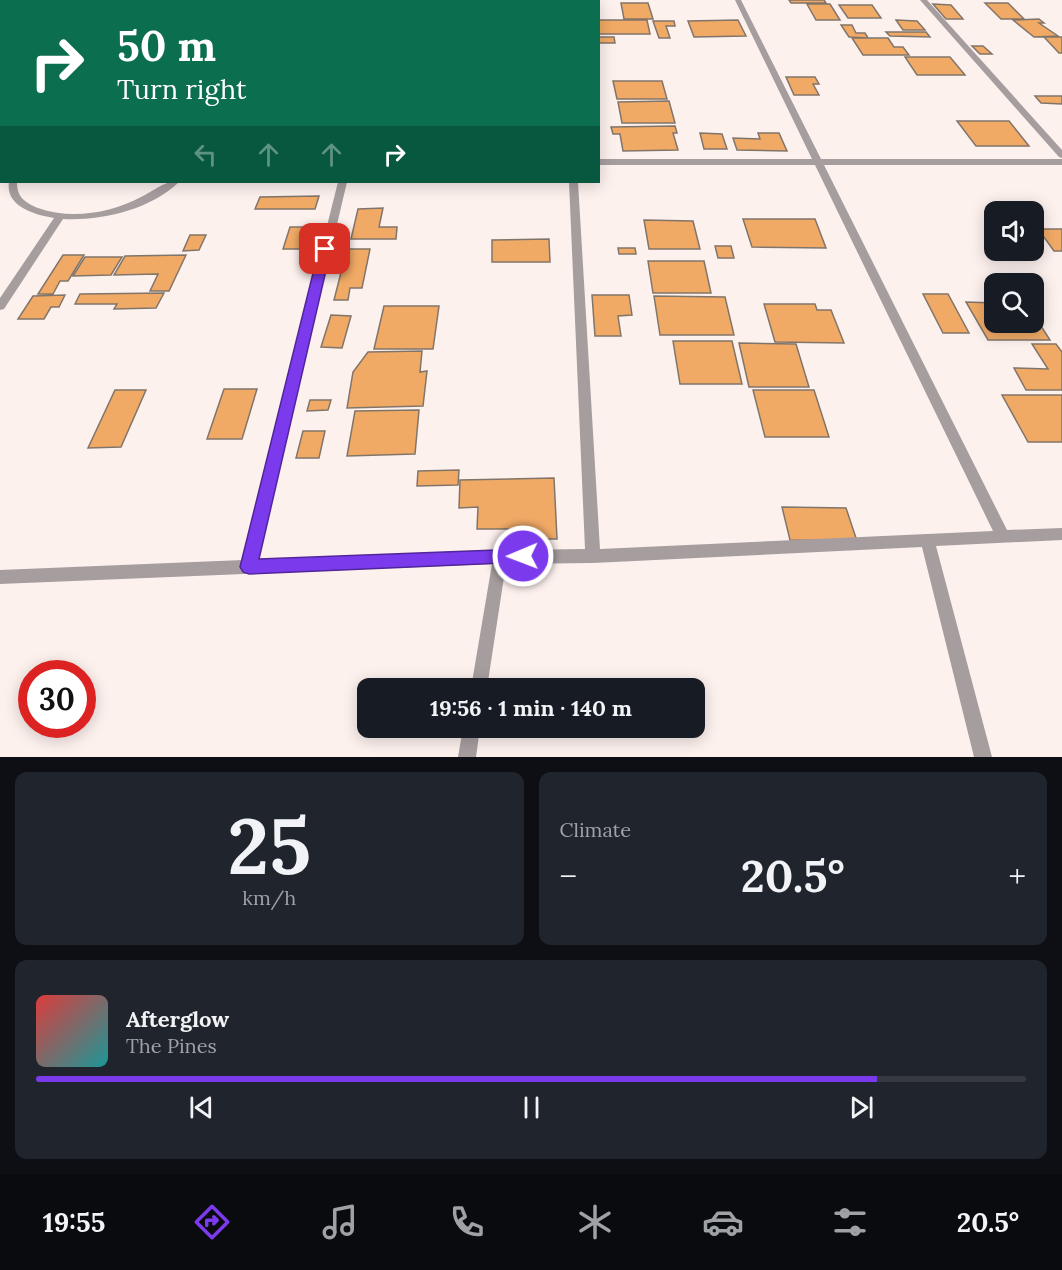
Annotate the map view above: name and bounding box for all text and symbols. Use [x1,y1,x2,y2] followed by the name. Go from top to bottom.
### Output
[117,19,216,73] text: 50 m
[18,24,96,102] icon: right
[117,72,246,106] text: Turn right
[189,138,222,171] icon: left
[252,138,285,171] icon: ahead
[315,138,348,171] icon: ahead
[378,138,411,171] icon: right
[984,201,1044,333] map controls
[984,201,1044,261] button: sound
[299,223,350,274] pin
[308,232,341,265] icon: arrive
[984,273,1044,333] button: search
[491,524,555,588] position arrow
[18,660,96,738] speed limit sign: 30
[430,694,632,722] text: 19:56 · 1 min · 140 m
[227,796,311,895] text: 25
[560,817,631,842] text: Climate
[741,847,845,904] text: 20.5°
[560,855,577,897] text: −
[1008,855,1026,897] text: +
[242,885,296,910] text: km/h
[126,1005,229,1033] text: Afterglow
[126,1033,217,1058] text: The Pines
[185,1091,218,1124] icon: previous
[515,1091,548,1124] icon: pause
[845,1091,878,1124] icon: next
[191,1201,233,1243] icon: directions
[319,1201,361,1243] icon: music
[446,1201,488,1243] icon: phone
[574,1201,616,1243] icon: climate
[702,1201,744,1243] icon: car
[829,1201,871,1243] icon: filters
[43,1205,105,1239] text: 19:55
[957,1205,1019,1239] text: 20.5°

